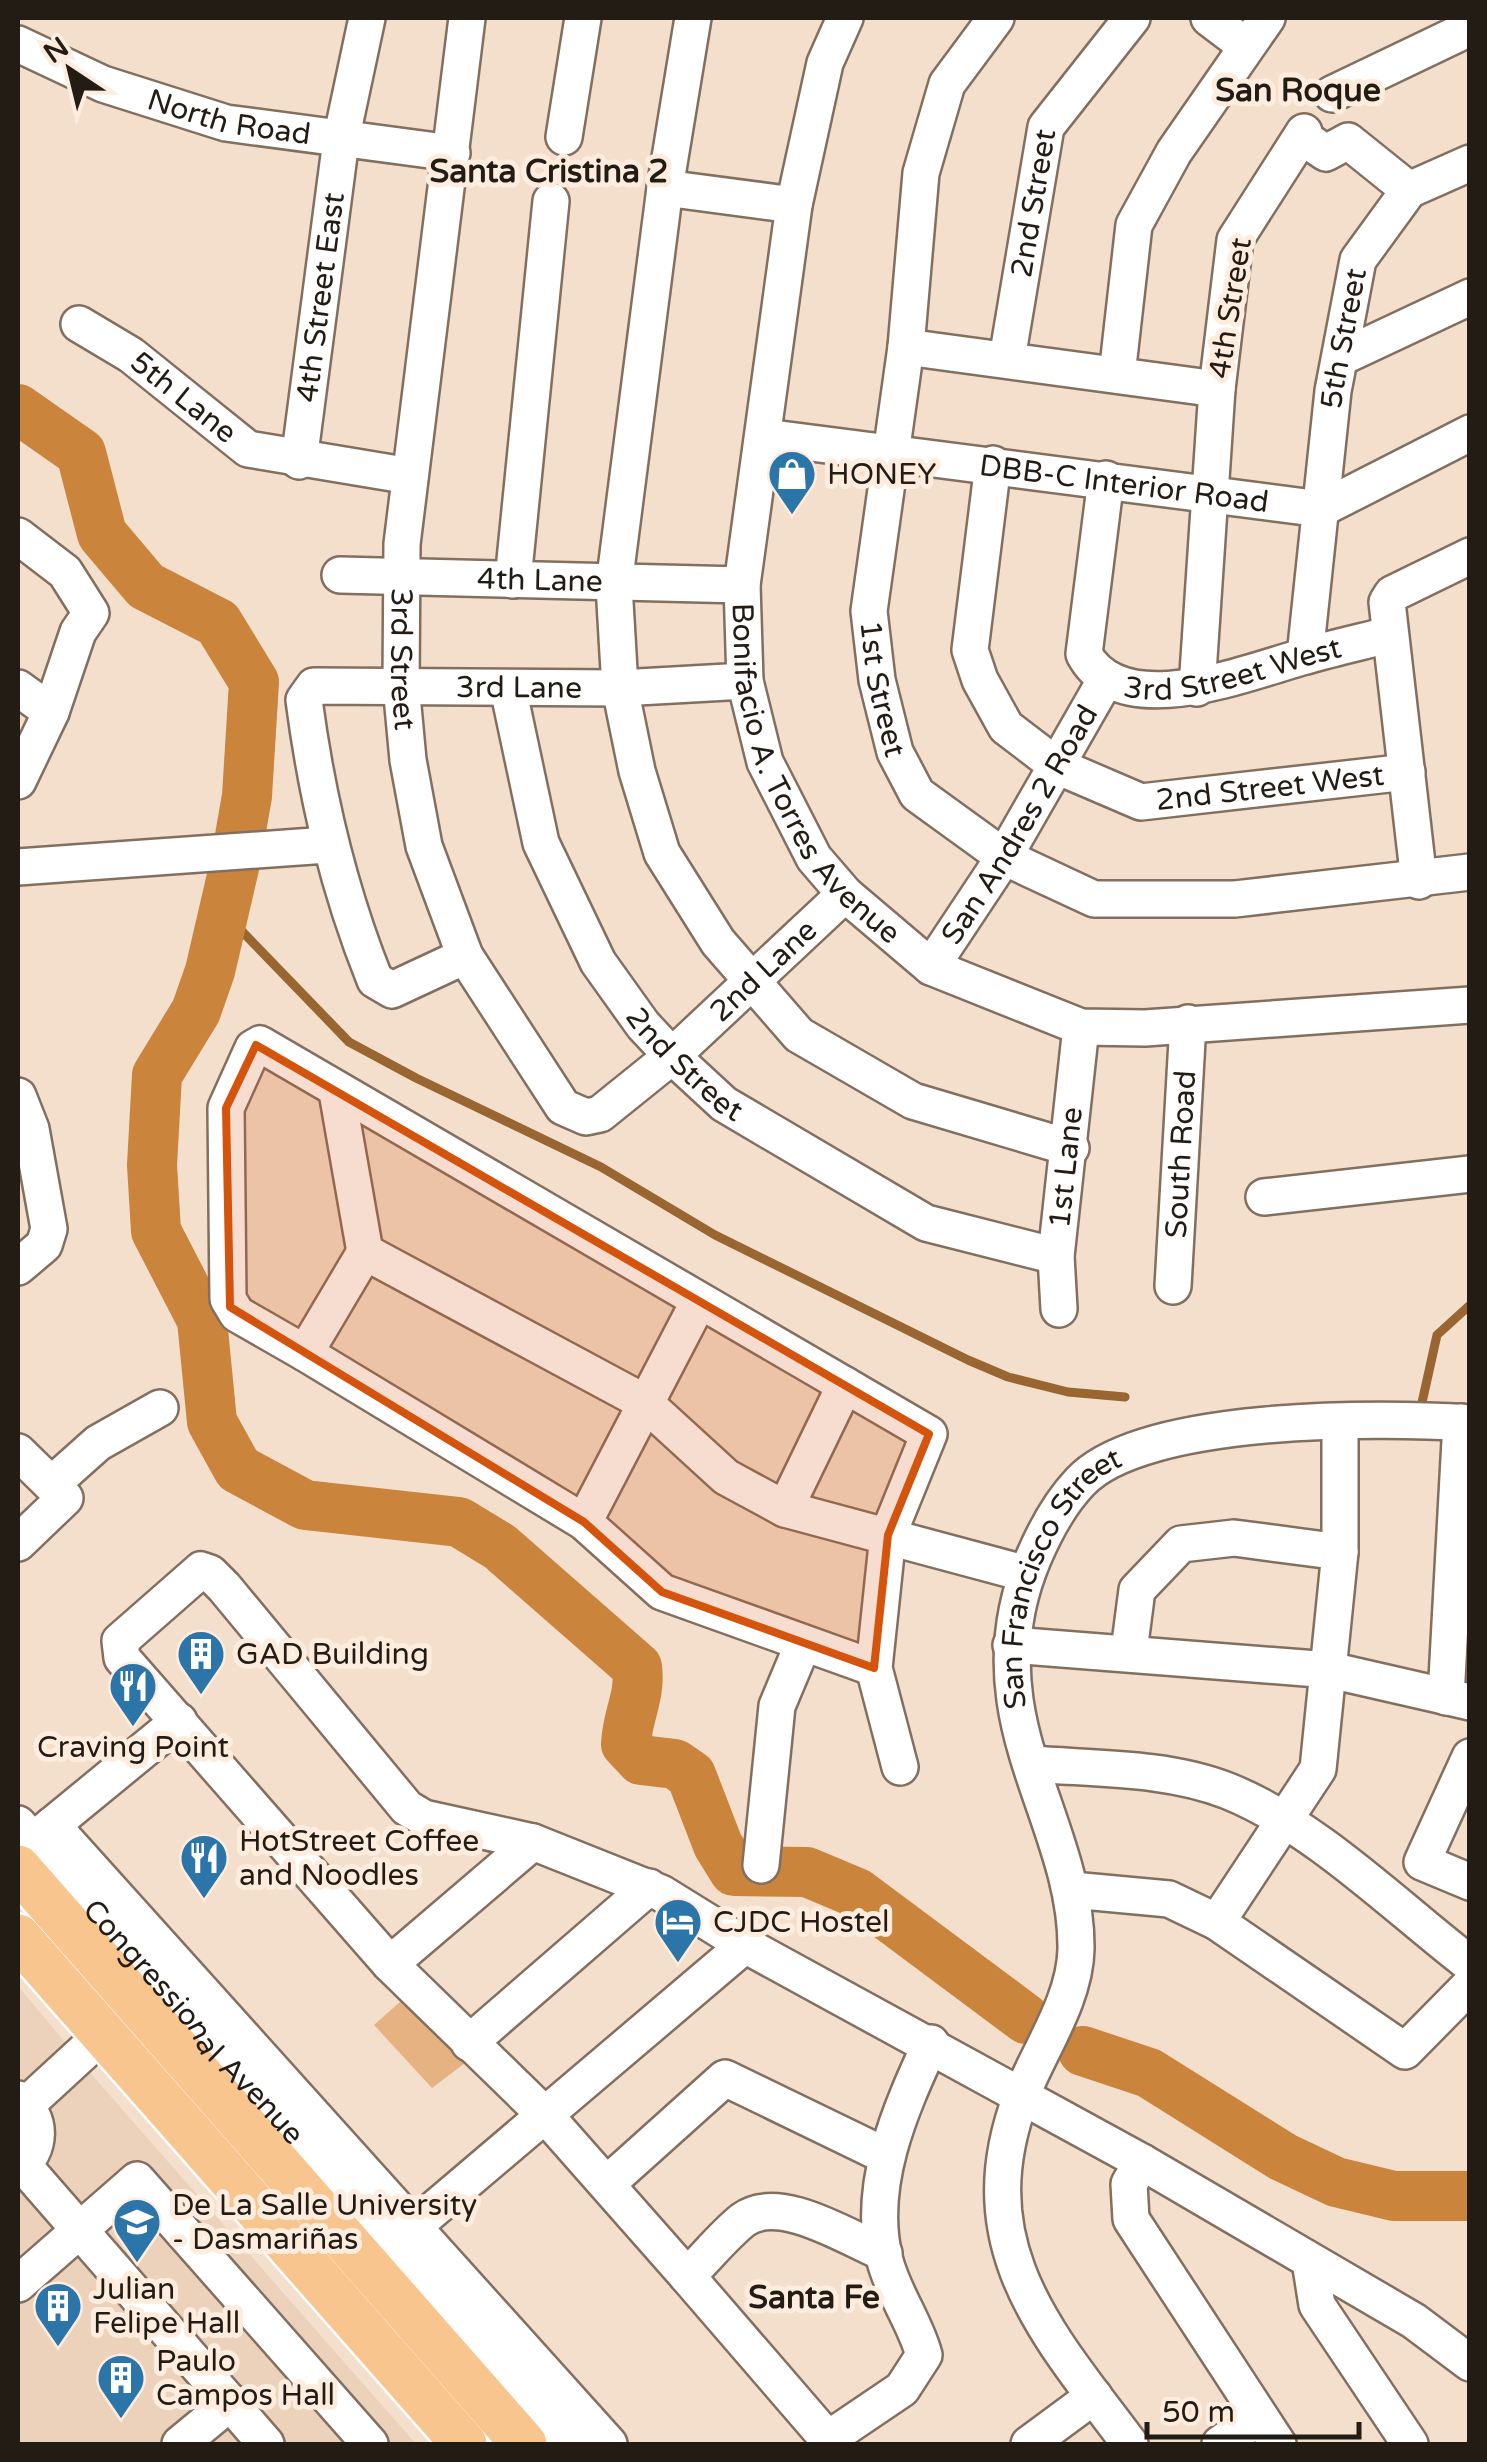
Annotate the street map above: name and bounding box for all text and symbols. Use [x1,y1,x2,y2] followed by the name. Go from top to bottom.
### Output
[20,20,120,120] north arrow
[37,30,75,71] text: N
[1215,72,1381,110] district label: San Roque
[143,81,313,153] street label: North Road
[1003,126,1064,280] street label: 2nd Street
[430,153,668,191] district label: Santa Cristina 2
[289,190,353,405] street label: 4th Street East
[1201,235,1260,381] street label: 4th Street
[1313,265,1375,410] street label: 5th Street
[123,344,244,451] street label: 5th Lane
[977,447,1271,521] street label: DBB-C Interior Road
[766,448,818,516] shop icon: HONEY
[827,456,936,493] place label: HONEY
[477,560,603,601] street label: 4th Lane
[382,588,423,732] street label: 3rd Street
[724,602,908,952] street label: Bonifacio A. Torres Avenue
[851,619,913,761] street label: 1st Street
[1121,629,1345,709] street label: 3rd Street West
[456,669,582,707] street label: 3rd Lane
[933,698,1106,951] street label: San Andres 2 Road
[1154,757,1386,819] street label: 2nd Street West
[702,912,825,1030] street label: 2nd Lane
[617,1000,749,1130] street label: 2nd Street
[1158,1069,1204,1239] street label: South Road
[1041,1105,1091,1230] street label: 1st Lane
[994,1440,1128,1712] street label: San Francisco Street
[175,1628,227,1696] building icon: GAD Building
[236,1636,429,1673] place label: GAD Building
[107,1660,159,1728] restaurant icon: Craving Point
[37,1729,229,1766] place label: Craving Point
[239,1823,479,1894] place label: HotStreet Coffee and Noodles
[178,1832,230,1900] restaurant icon: HotStreet Coffee and Noodles
[75,1892,312,2152] street label: Congressional Avenue
[652,1896,704,1964] hotel icon: CJDC Hostel
[713,1904,889,1941] place label: CJDC Hostel
[172,2187,477,2258] place label: De La Salle University - Dasmariñas
[111,2196,163,2264] school or university icon: De La Salle University - Dasmariñas
[93,2271,240,2342] place label: Julian Felipe Hall
[748,2279,880,2317] district label: Santa Fe
[32,2280,84,2348] building icon: Julian Felipe Hall
[156,2343,335,2414] place label: Paulo Campos Hall
[95,2352,147,2420] building icon: Paulo Campos Hall
[1147,2377,1360,2439] scale bar
[1162,2394,1235,2431] text: 50 m

